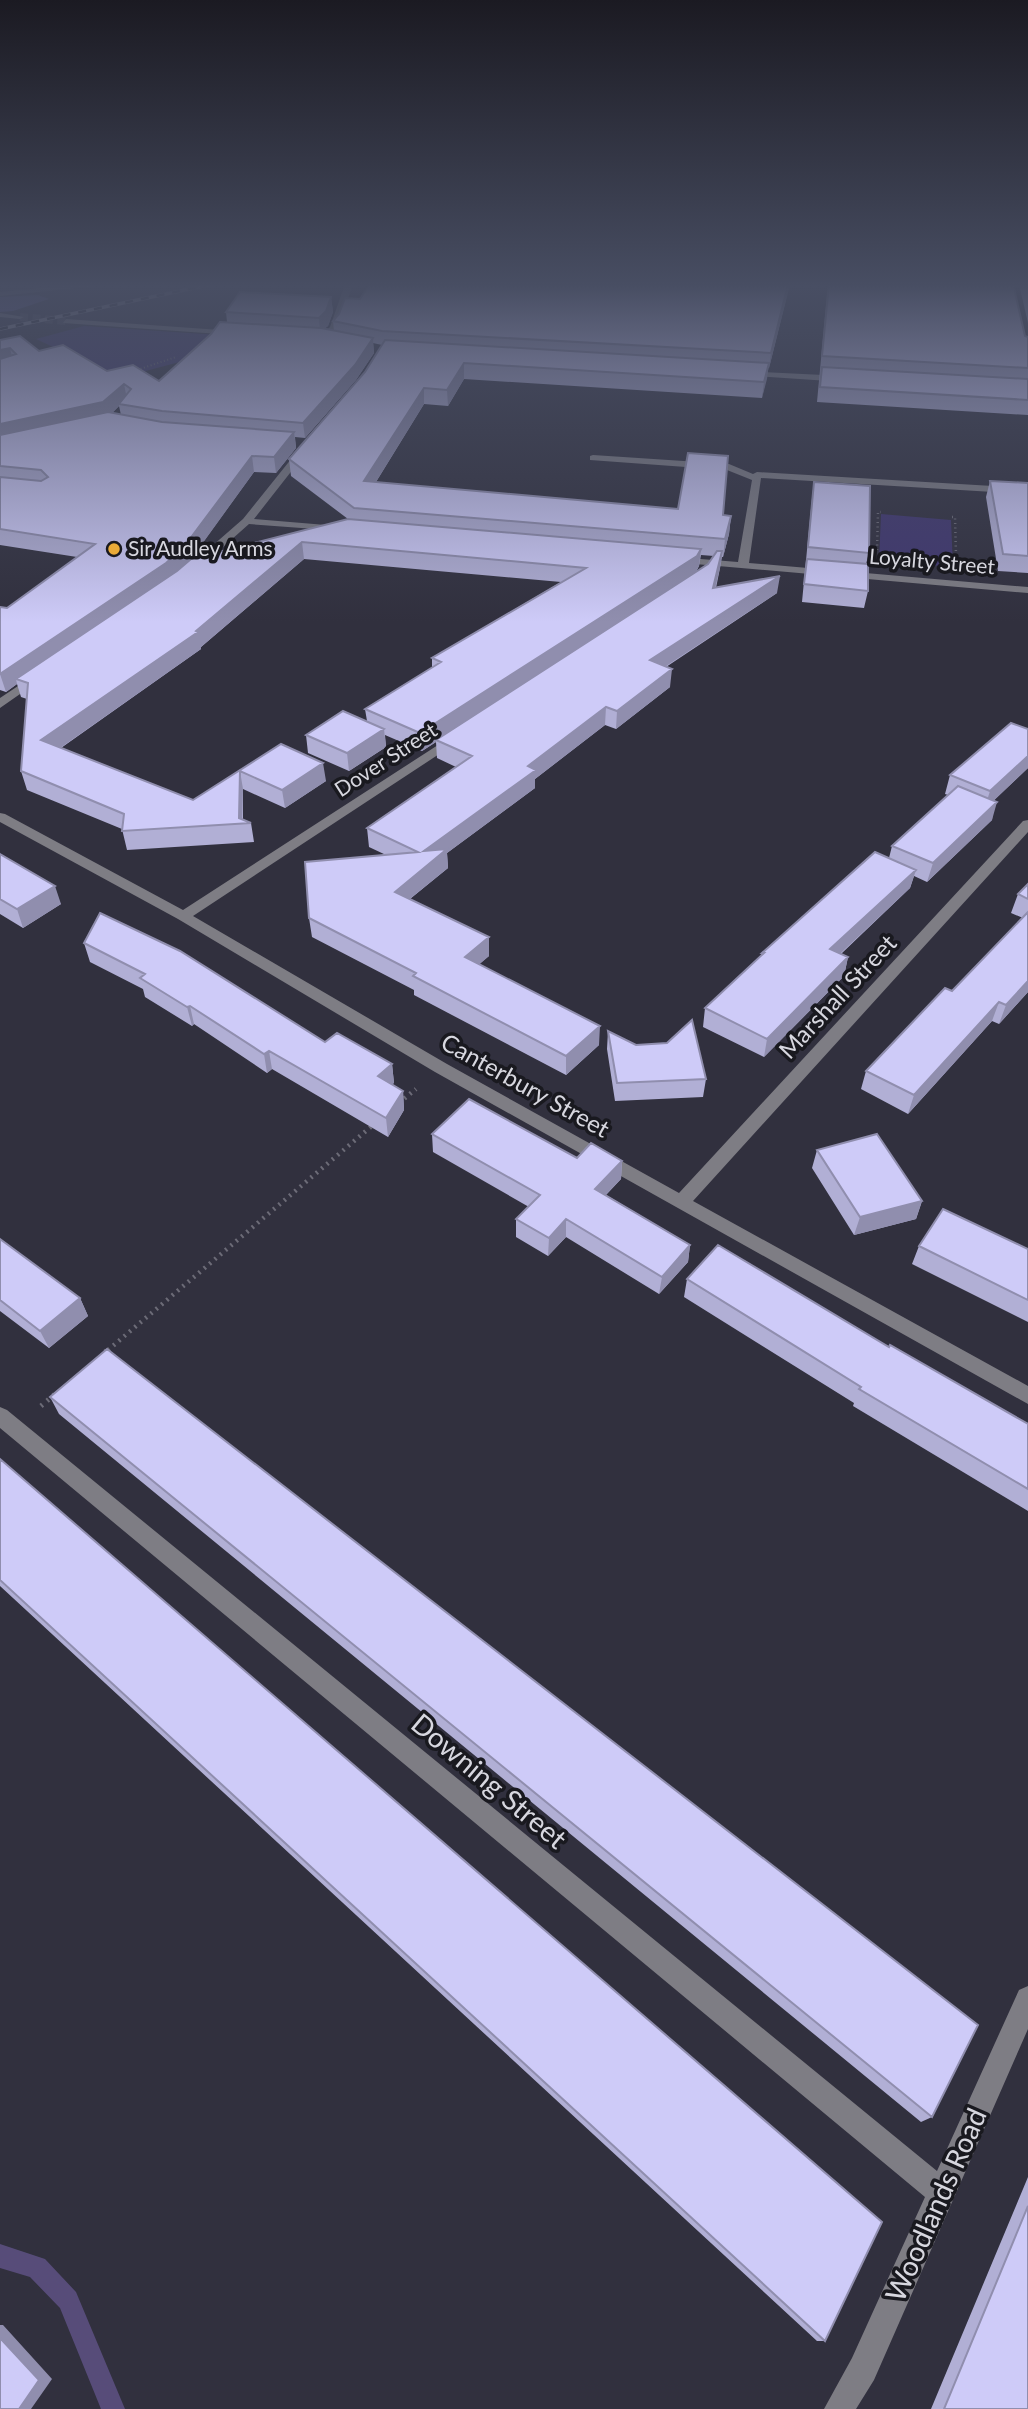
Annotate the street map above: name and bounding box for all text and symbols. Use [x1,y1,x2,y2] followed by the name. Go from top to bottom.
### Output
[128,535,273,560] place label: Sir Audley Arms
[106,541,122,557] marker: Sir Audley Arms
[868,543,996,578] street label: Loyalty Street
[329,716,441,801] street label: Dover Street
[772,928,902,1064] street label: Marshall Street
[437,1026,615,1143] street label: Canterbury Street
[405,1705,574,1855] street label: Downing Street
[877,2103,993,2307] street label: Woodlands Road

